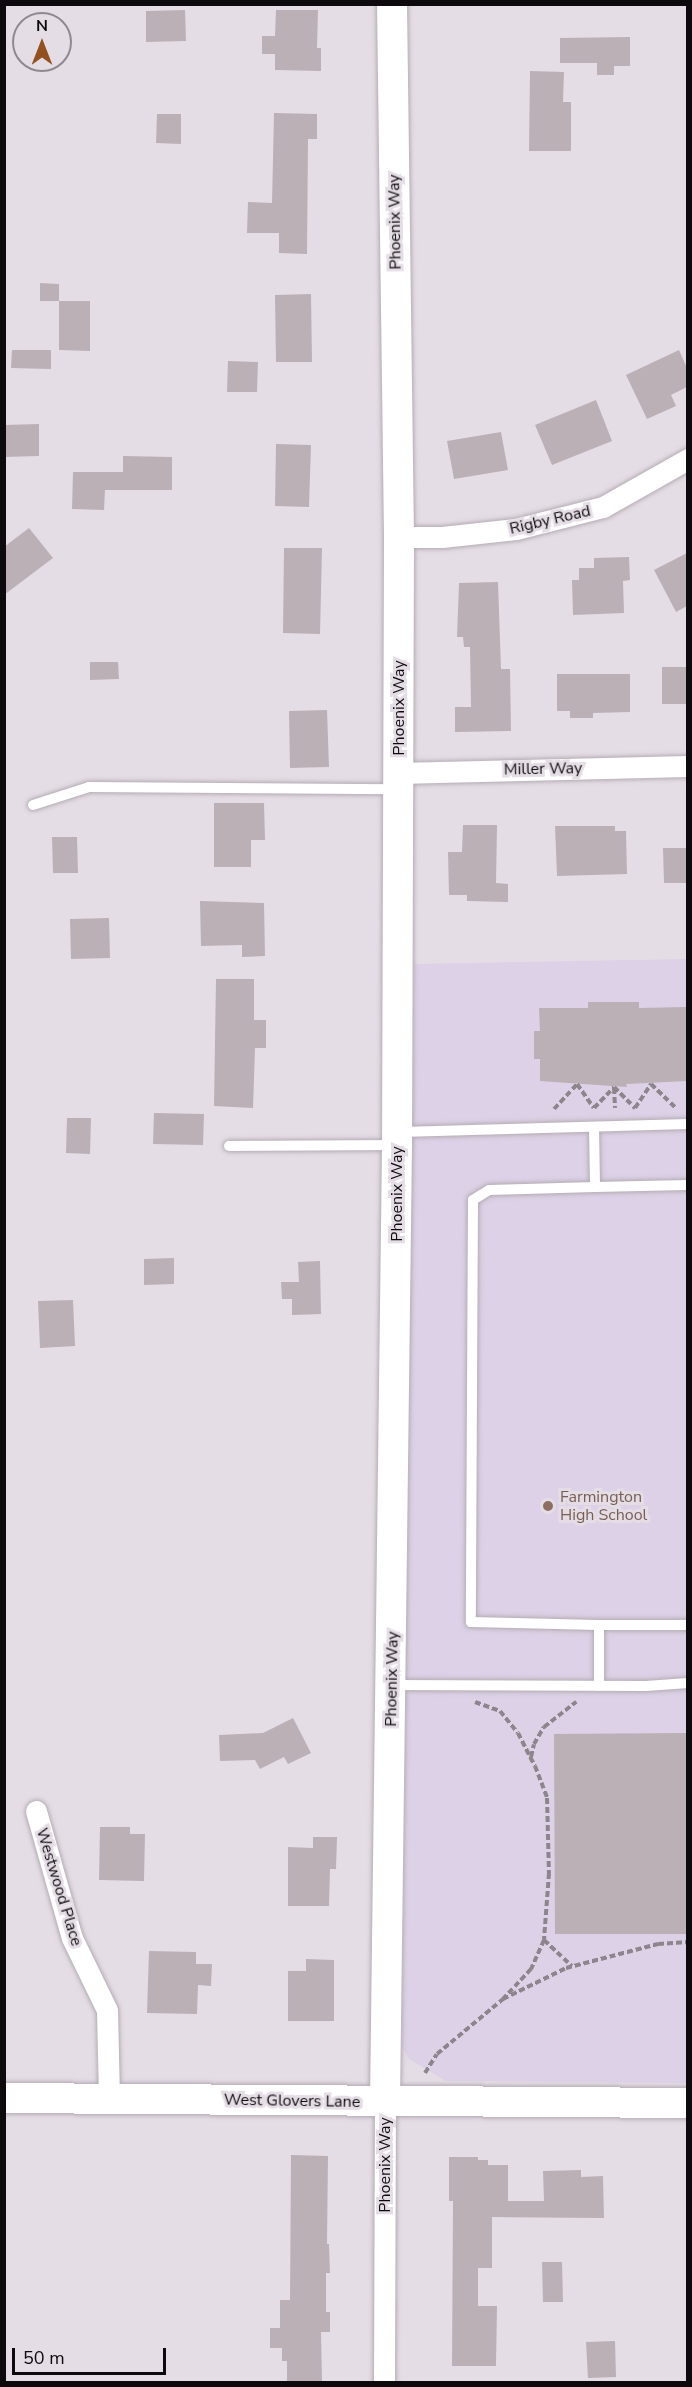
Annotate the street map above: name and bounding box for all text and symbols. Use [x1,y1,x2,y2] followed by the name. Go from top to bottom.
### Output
[12,12,72,72] north arrow
[36,15,48,37] text: N
[385,174,405,270] street label: Phoenix Way
[508,501,592,539] street label: Rigby Road
[389,660,409,756] street label: Phoenix Way
[504,759,582,779] street label: Miller Way
[387,1146,407,1242] street label: Phoenix Way
[560,1487,647,1525] place label: Farmington High School
[541,1499,555,1513] marker: Farmington High School
[382,1631,402,1727] street label: Phoenix Way
[32,1826,86,1948] street label: Westwood Place
[224,2090,360,2112] street label: West Glovers Lane
[375,2117,395,2213] street label: Phoenix Way
[15,2336,170,2374] scale bar
[23,2346,65,2370] text: 50 m

